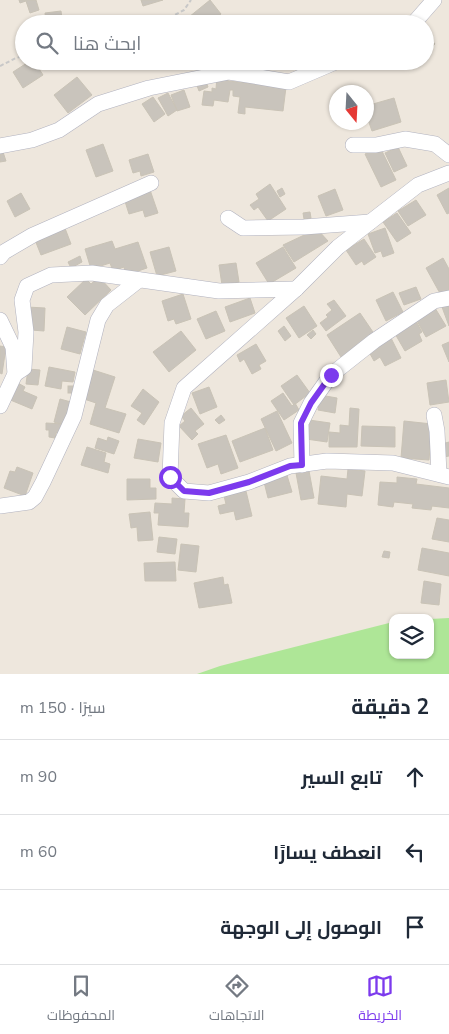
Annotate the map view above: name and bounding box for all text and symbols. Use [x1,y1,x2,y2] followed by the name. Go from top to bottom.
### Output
[15,15,434,70] search box
[33,29,61,57] icon: search
[73,31,141,57] text: ابحث هنا
[329,85,374,130] north arrow
[320,364,343,387] route end
[159,466,182,489] route start
[389,614,434,659] map controls
[389,614,434,659] button: layers
[351,693,429,721] text: 2 دقيقة
[20,697,106,719] text: سيرًا · 150 m
[401,763,429,791] icon: ahead
[301,765,382,791] text: تابع السير
[20,766,57,788] text: 90 m
[401,838,429,866] icon: left
[273,840,382,866] text: انعطف يسارًا
[20,841,57,863] text: 60 m
[401,913,429,941] icon: arrive
[220,915,382,941] text: الوصول إلى الوجهة
[47,972,115,1028] tab: المحفوظات
[209,972,264,1028] tab: الاتجاهات
[358,972,402,1028] tab: الخريطة

